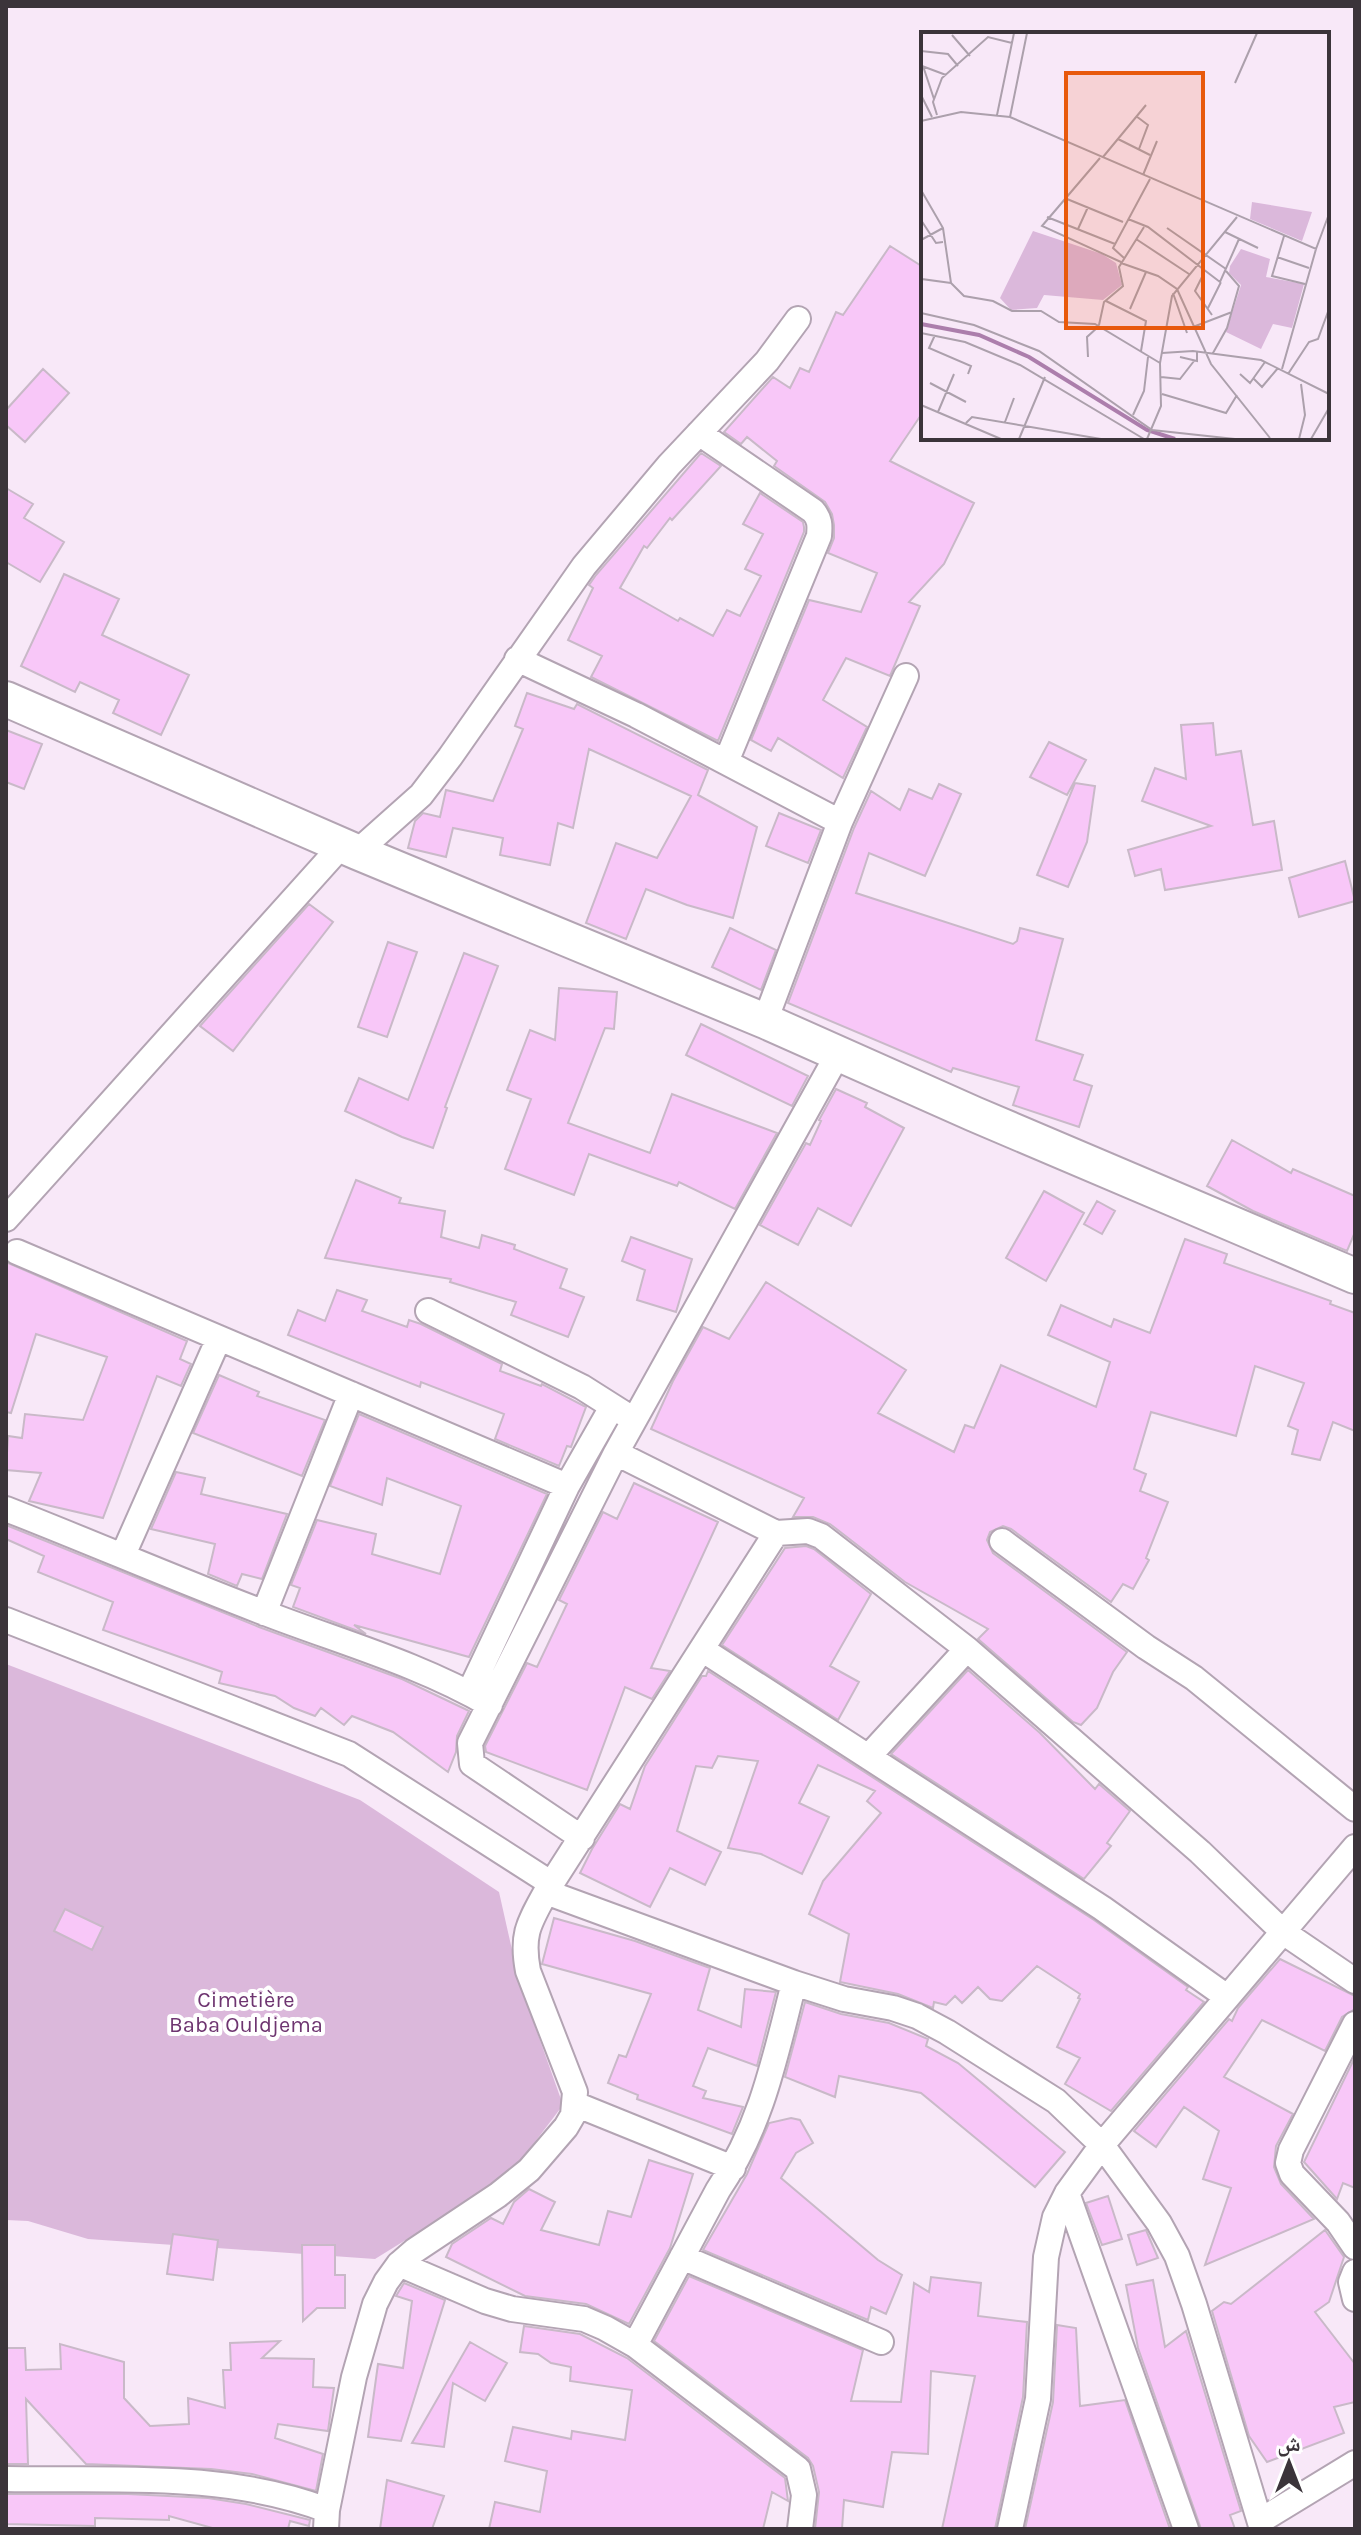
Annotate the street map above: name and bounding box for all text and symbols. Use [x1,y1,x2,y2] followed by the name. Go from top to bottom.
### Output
[921,32,1329,440] inset map
[169,1987,323,2038] park label: Cimetière Baba Ouldjema
[1249,2423,1329,2503] north arrow
[1277,2431,1301,2457] text: ش

